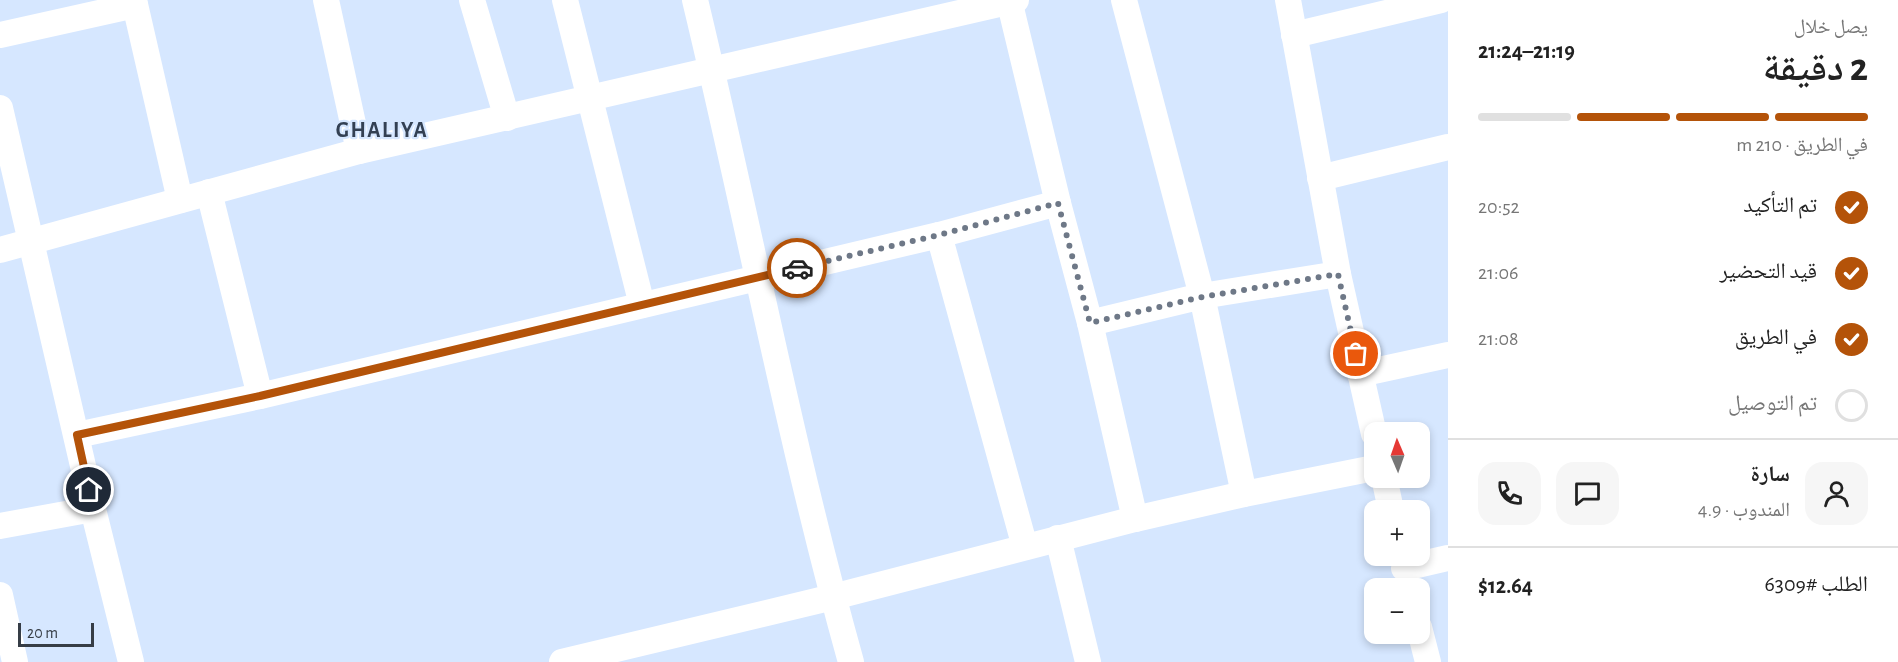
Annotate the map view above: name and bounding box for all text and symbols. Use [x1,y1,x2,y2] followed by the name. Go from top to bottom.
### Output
[1794,17,1868,37] text: يصل خلال
[1478,40,1575,62] text: 21:19–21:24
[1763,49,1868,88] text: 2 دقيقة
[336,119,428,141] district label: GHALIYA
[1736,135,1868,155] text: في الطريق · 210 m
[1835,191,1868,224] icon: check
[1743,194,1817,216] text: تم التأكيد
[1478,197,1520,217] text: 20:52
[767,238,827,298] courier
[781,252,814,285] icon: car
[1835,257,1868,290] icon: check
[1719,260,1817,282] text: قيد التحضير
[1478,263,1519,283] text: 21:06
[1835,323,1868,356] icon: check
[1735,326,1817,348] text: في الطريق
[1330,328,1381,379] pin
[1478,329,1519,349] text: 21:08
[1339,337,1372,370] icon: bag
[1728,392,1817,414] text: تم التوصيل
[1364,422,1430,488] north arrow
[1364,422,1430,644] map controls
[1478,462,1541,525] button: phone
[1556,462,1619,525] button: chat
[1805,462,1868,525] button: person
[1751,463,1790,485] text: سارة
[63,464,114,515] pin
[72,473,105,506] icon: home
[1364,500,1430,566] button: +
[1698,500,1790,520] text: المندوب · 4.9
[1765,573,1868,595] text: الطلب #6309
[1478,575,1533,597] text: $12.64
[1364,578,1430,644] button: −
[18,620,94,648] scale bar
[27,625,58,641] text: 20 m

